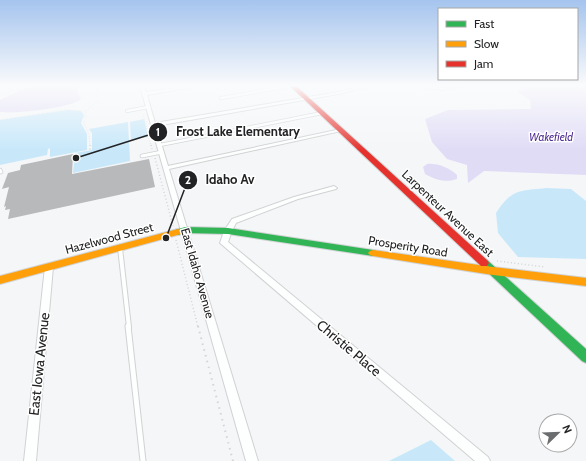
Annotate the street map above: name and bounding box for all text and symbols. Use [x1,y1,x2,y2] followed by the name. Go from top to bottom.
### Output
[438,8,578,80] legend
[474,16,494,31] text: Fast
[474,36,499,51] text: Slow
[473,56,493,71] text: Jam
[148,119,308,144] callout: Frost Lake Elementary
[176,123,300,139] text: Frost Lake Elementary
[156,124,160,139] text: 1
[529,130,573,144] water label: Wakefield
[178,167,263,192] callout: Idaho Av
[399,167,497,259] street label: Larpenteur Avenue East
[206,171,255,187] text: Idaho Av
[185,172,191,187] text: 2
[63,219,155,257] street label: Hazelwood Street
[178,226,218,320] street label: East Idaho Avenue
[367,232,449,260] street label: Prosperity Road
[25,312,53,416] street label: East Iowa Avenue
[313,316,385,380] street label: Christie Place
[538,413,578,453] north arrow
[559,423,575,435] text: N

